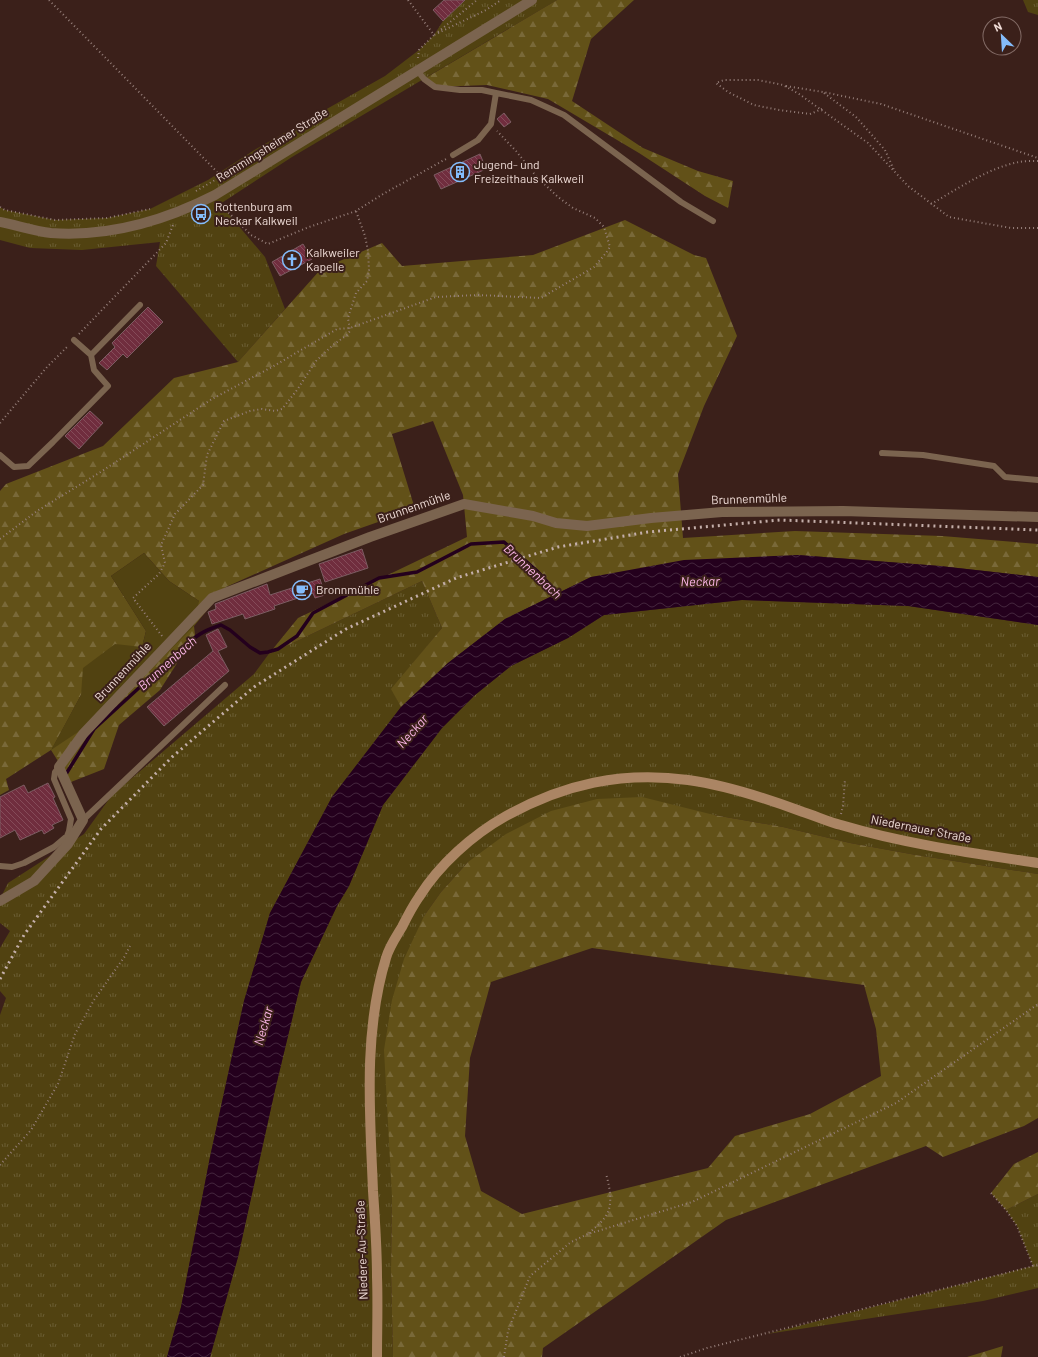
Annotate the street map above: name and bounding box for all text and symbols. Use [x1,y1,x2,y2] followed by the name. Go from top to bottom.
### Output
[982,16,1022,56] north arrow
[991,19,1004,34] text: N
[213,104,330,184] street label: Remmingsheimer Straße
[474,157,584,185] place label: Jugend- und Freizeithaus Kalkweil
[449,161,471,183] building icon: Jugend- und Freizeithaus Kalkweil
[215,199,297,227] place label: Rottenburg am Neckar Kalkweil
[190,203,212,225] bus stop icon: Rottenburg am Neckar Kalkweil
[306,245,360,273] place label: Kalkweiler Kapelle
[281,249,303,271] church icon: Kalkweiler Kapelle
[375,487,452,525] street label: Brunnenmühle
[711,490,787,506] street label: Brunnenmühle
[501,540,565,602] water label: Brunnenbach
[680,573,720,589] water label: Neckar
[291,579,313,601] cafe icon: Bronnmühle
[316,582,379,596] place label: Bronnmühle
[134,632,200,693] water label: Brunnenbach
[91,639,153,704] street label: Brunnenmühle
[393,711,431,751] water label: Neckar
[870,811,973,845] street label: Niedernauer Straße
[250,1004,276,1047] water label: Neckar
[352,1200,370,1300] street label: Niedere-Au-Straße

